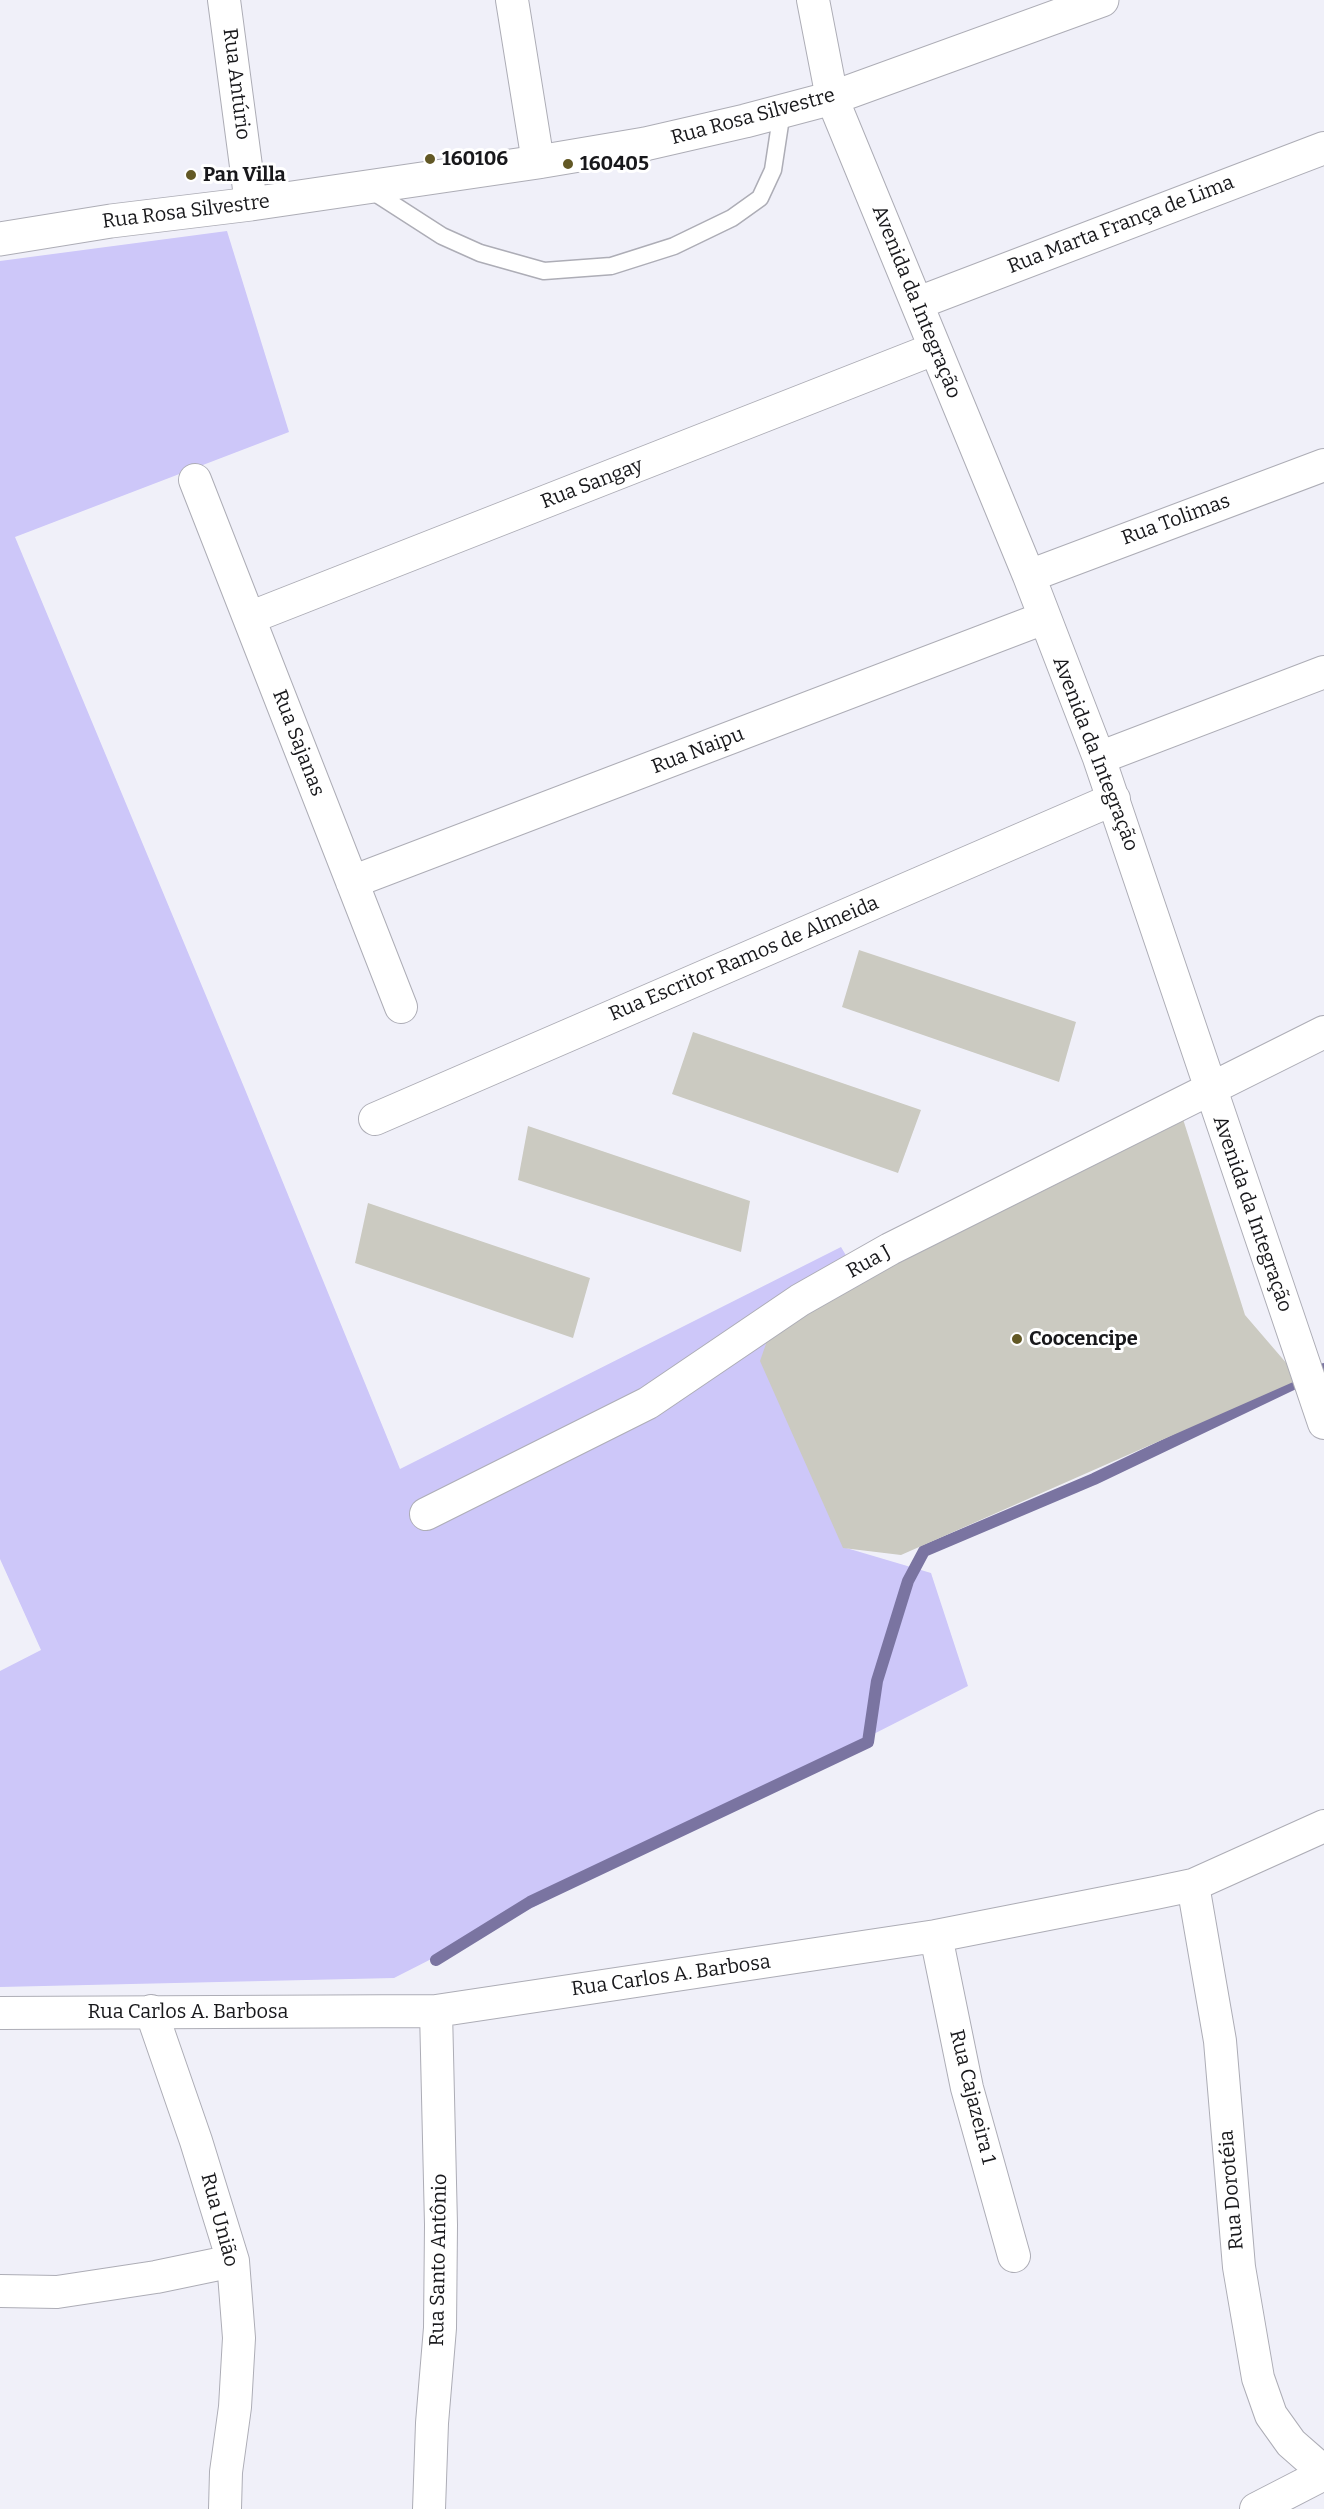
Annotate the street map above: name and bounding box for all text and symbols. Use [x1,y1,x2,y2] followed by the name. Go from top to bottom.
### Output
[217,27,255,141] street label: Rua Antúrio
[668,84,838,150] street label: Rua Rosa Silvestre
[442,147,508,171] place label: 160106
[423,152,437,166] marker: 160106
[580,152,649,176] place label: 160405
[561,157,575,171] marker: 160405
[203,163,286,187] place label: Pan Villa
[184,168,198,182] marker: Pan Villa
[1004,171,1238,279] street label: Rua Marta França de Lima
[101,190,271,234] street label: Rua Rosa Silvestre
[866,202,966,402] street label: Avenida da Integração
[538,454,646,514] street label: Rua Sangay
[1118,489,1234,551] street label: Rua Tolimas
[1047,654,1143,854] street label: Avenida da Integração
[267,686,329,800] street label: Rua Sajanas
[648,722,748,780] street label: Rua Naipu
[606,891,882,1027] street label: Rua Escritor Ramos de Almeida
[1207,1113,1297,1315] street label: Avenida da Integração
[843,1240,895,1284] street label: Rua J
[1029,1327,1138,1351] place label: Coocencipe
[1010,1332,1024,1346] marker: Coocencipe
[570,1950,772,2002] street label: Rua Carlos A. Barbosa
[88,2000,288,2024] street label: Rua Carlos A. Barbosa
[944,2027,1000,2167] street label: Rua Cajazeira 1
[1215,2129,1249,2251] street label: Rua Dorotéia
[195,2171,243,2269] street label: Rua União
[425,2173,453,2347] street label: Rua Santo Antônio

